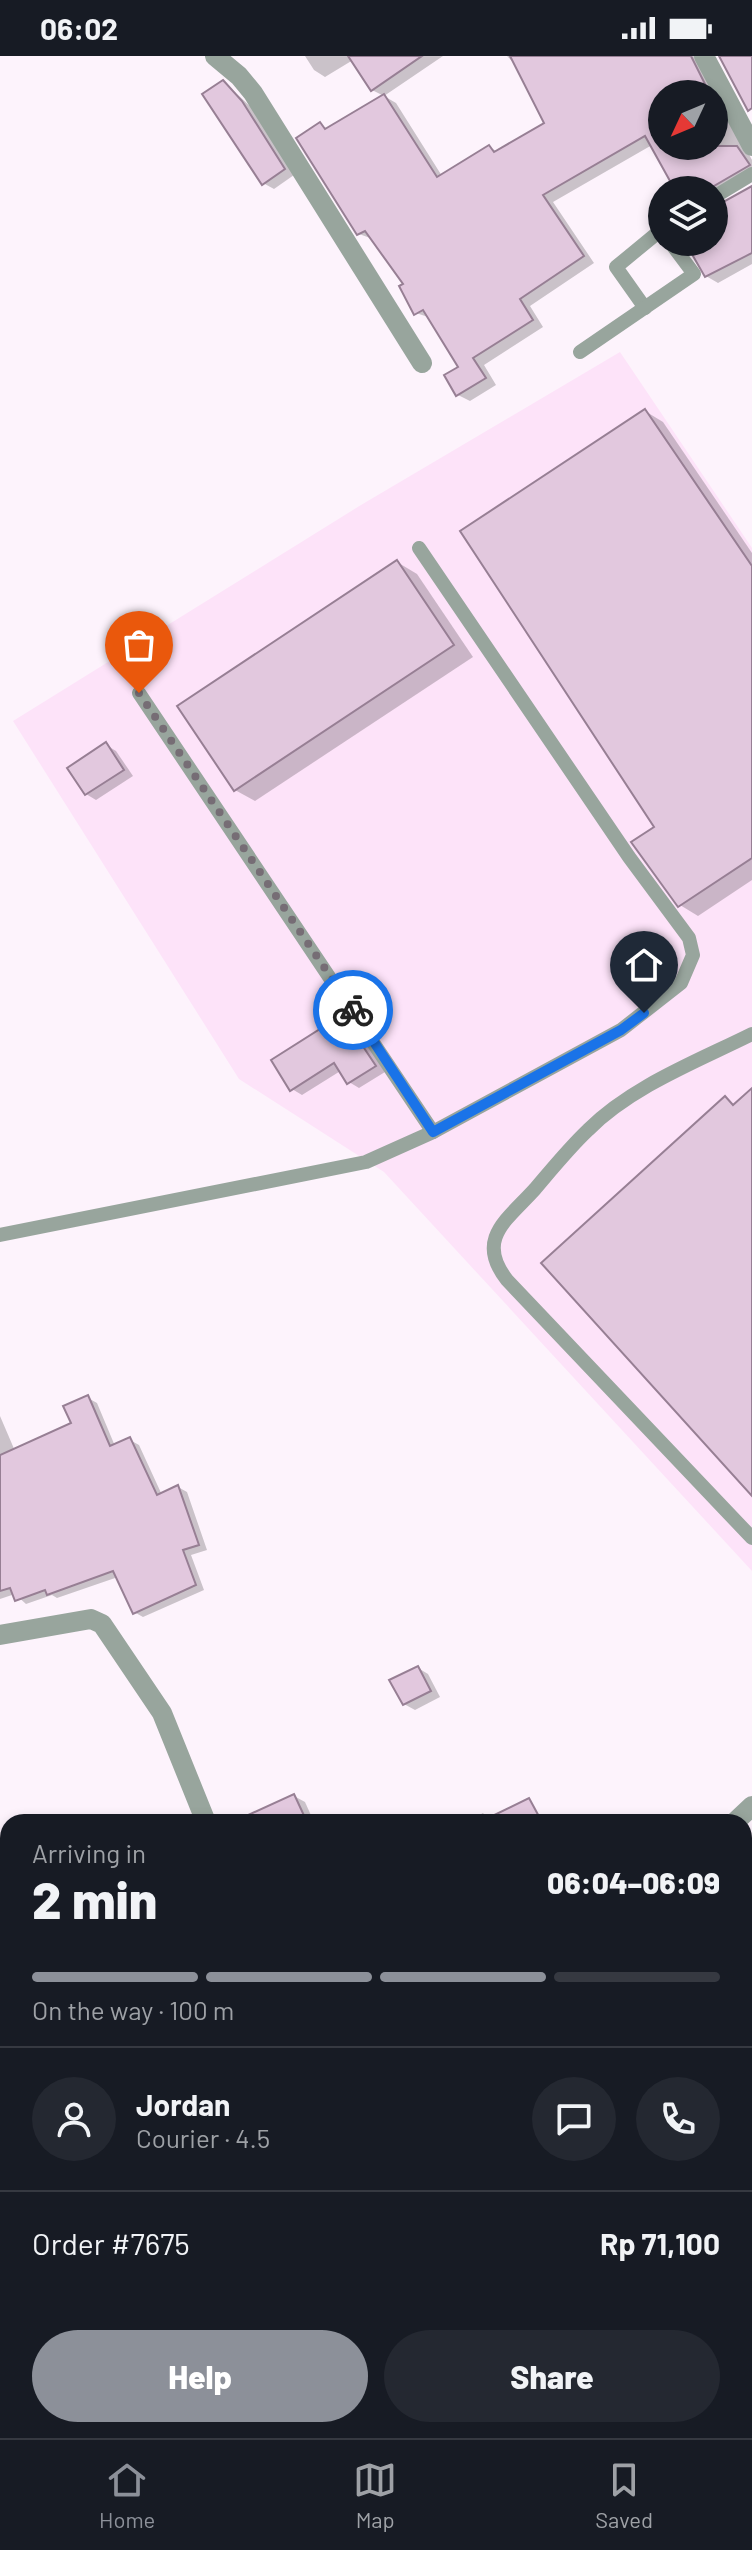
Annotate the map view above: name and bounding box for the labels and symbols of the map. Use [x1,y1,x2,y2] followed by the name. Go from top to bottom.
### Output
[648,80,728,160] north arrow
[105,611,173,693] pin
[610,931,678,1013] pin
[313,970,393,1050] courier

